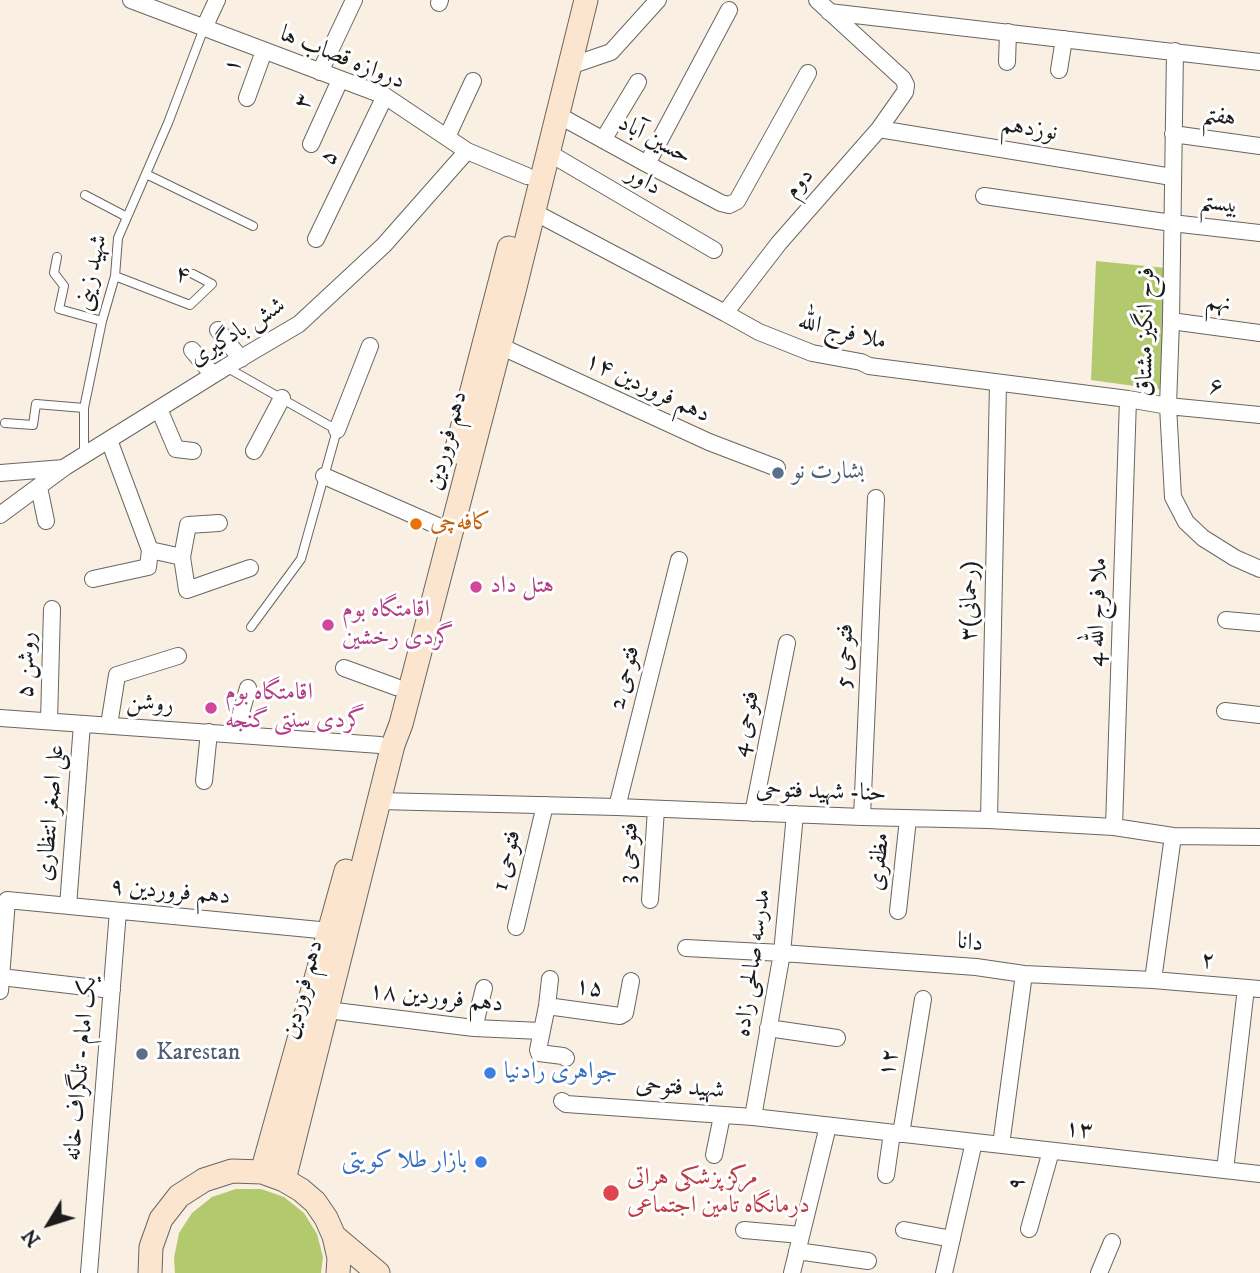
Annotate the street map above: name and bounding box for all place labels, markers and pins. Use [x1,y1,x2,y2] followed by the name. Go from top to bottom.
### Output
[792,459,864,487] place label: بشارت نو
[770,465,786,481] marker: بشارت نو
[430,510,491,538] place label: کافه‌چی
[408,516,424,532] marker: کافه‌چی
[490,573,554,601] place label: هتل داد
[468,579,484,595] marker: هتل داد
[342,597,454,653] place label: اقامتگاه بوم گردی رخشین
[320,617,336,633] marker: اقامتگاه بوم گردی رخشین
[225,680,365,736] place label: اقامتگاه بوم گردی سنتی گنجه
[203,700,219,716] marker: اقامتگاه بوم گردی سنتی گنجه
[156,1040,240,1068] place label: Karestan
[134,1046,150,1062] marker: Karestan
[504,1059,617,1087] place label: جواهری رادنیا
[482,1065,498,1081] marker: جواهری رادنیا
[342,1148,467,1176] place label: بازار طلا کویتی
[473,1154,489,1170] marker: بازار طلا کویتی
[627,1165,810,1221] place label: مرکز پزشکی هراتی درمانگاه تامین اجتماعی
[601,1183,621,1203] marker: مرکز پزشکی هراتی درمانگاه تامین اجتماعی

